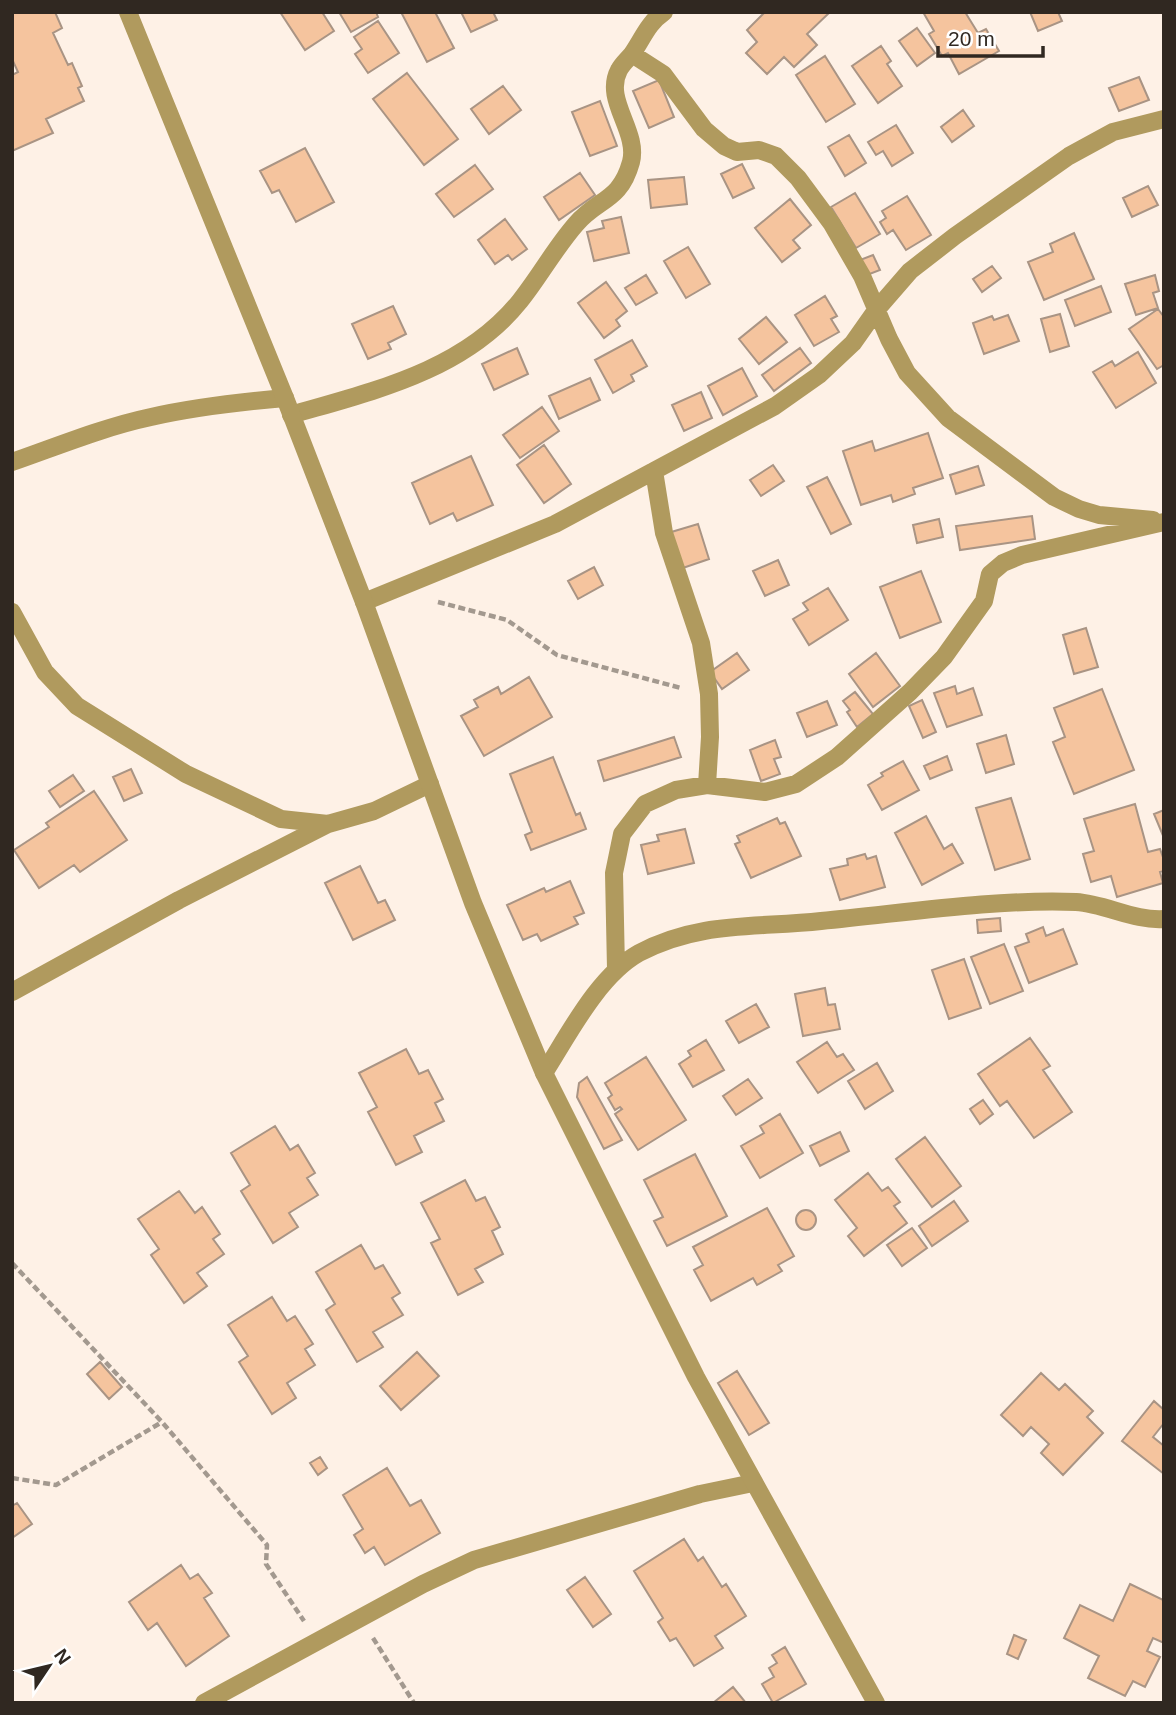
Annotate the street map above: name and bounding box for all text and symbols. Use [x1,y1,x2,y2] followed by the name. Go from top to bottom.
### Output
[938,14,1043,58] scale bar
[948,27,995,50] text: 20 m
[14,1631,84,1701] north arrow
[50,1645,75,1668] text: N

